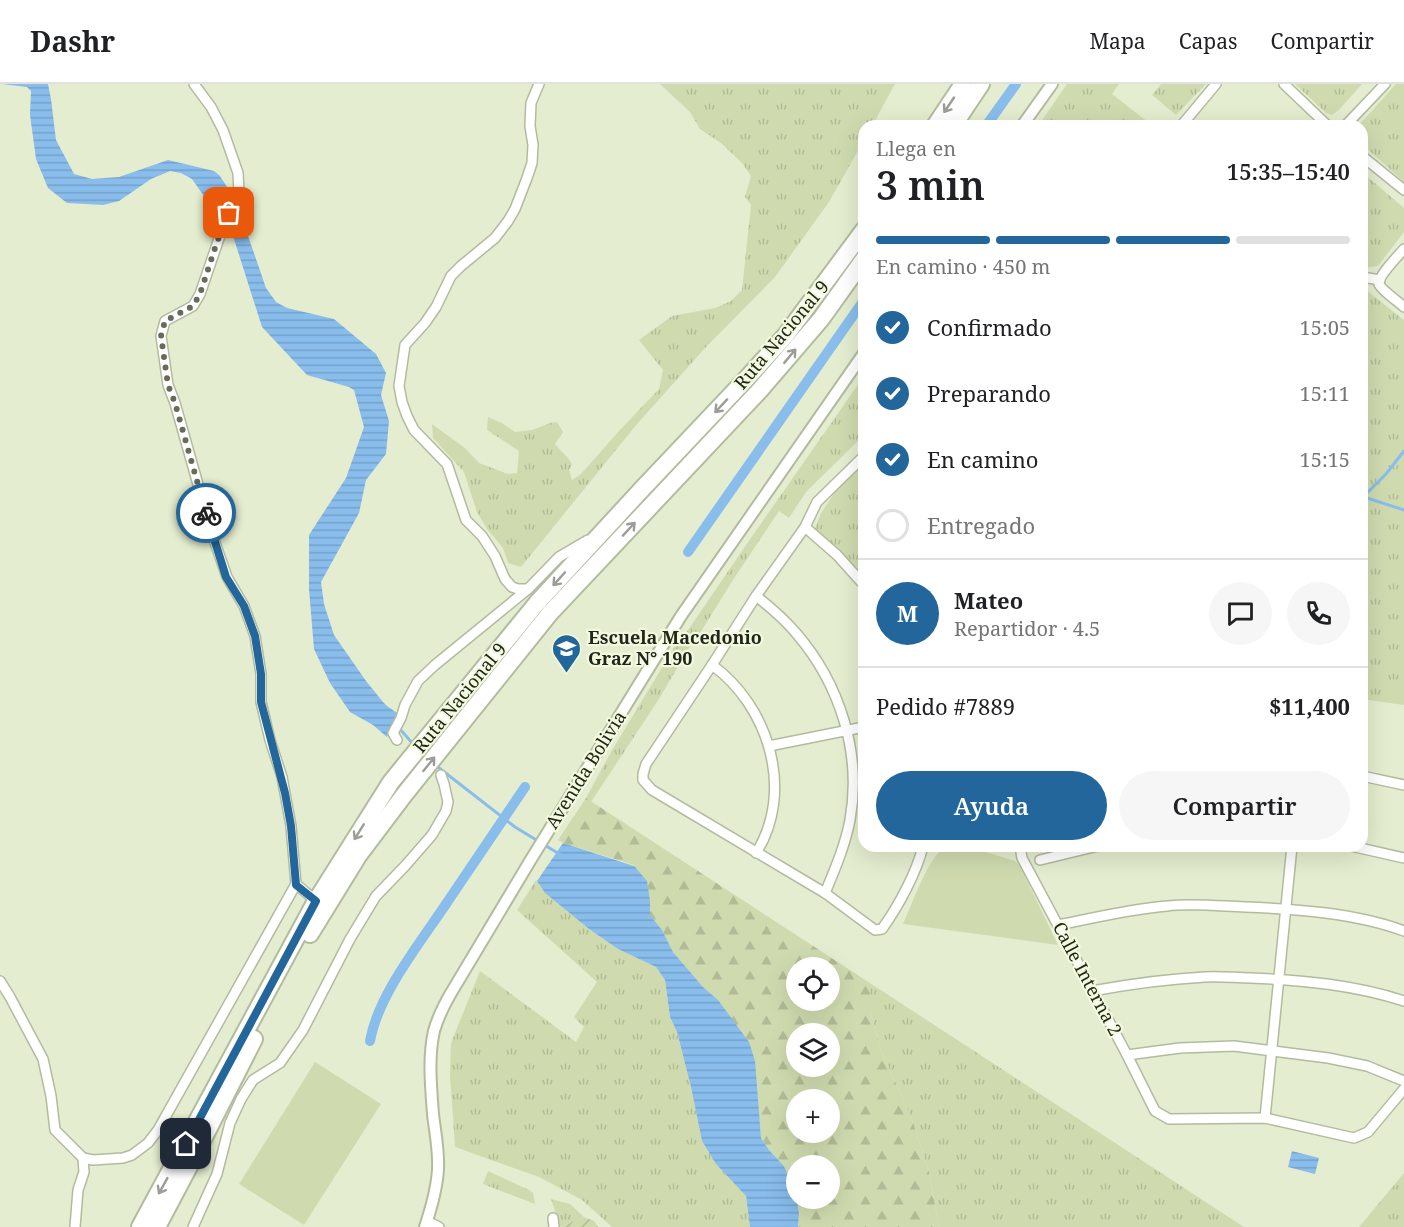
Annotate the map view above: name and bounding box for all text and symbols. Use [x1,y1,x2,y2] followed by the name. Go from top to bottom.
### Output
[30,22,115,60] text: Dashr
[1089,27,1146,55] text: Mapa
[1179,27,1238,55] text: Capas
[1271,27,1374,55] text: Compartir
[943,96,955,113] one-way arrow
[876,135,956,162] text: Llega en
[1227,156,1350,186] text: 15:35–15:40
[876,158,985,211] text: 3 min
[203,187,254,238] pin
[212,196,245,229] icon: bag
[876,253,1050,280] text: En camino · 450 m
[729,275,834,394] street label: Ruta Nacional 9
[876,311,909,344] icon: check
[927,312,1052,342] text: Confirmado
[1300,314,1350,341] text: 15:05
[783,349,797,364] one-way arrow
[876,377,909,410] icon: check
[927,378,1051,408] text: Preparando
[1300,380,1350,407] text: 15:11
[715,398,729,413] one-way arrow
[876,443,909,476] icon: check
[927,444,1039,474] text: En camino
[1300,446,1350,473] text: 15:15
[176,483,236,543] courier
[190,497,223,530] icon: bike
[927,510,1035,540] text: Entregado
[621,522,636,537] one-way arrow
[552,571,566,586] one-way arrow
[1209,582,1272,645] button: chat
[1287,582,1350,645] button: phone
[954,585,1023,615] text: Mateo
[897,598,918,628] text: M
[954,615,1100,642] text: Repartidor · 4.5
[588,625,762,670] place label: Escuela Macedonio Graz N° 190
[551,632,583,674] school or university icon: Escuela Macedonio Graz N° 190
[407,637,511,758] street label: Ruta Nacional 9
[876,691,1015,721] text: Pedido #7889
[1269,691,1350,721] text: $11,400
[539,706,631,833] street label: Avenida Bolivia
[422,756,435,772] one-way arrow
[876,771,1107,840] button: Ayuda
[1119,771,1350,840] button: Compartir
[353,823,365,840] one-way arrow
[1048,917,1128,1040] street label: Calle Interna 2
[786,957,840,1209] map controls
[786,957,840,1011] button: locate
[786,1023,840,1077] button: layers
[786,1089,840,1143] button: +
[160,1118,211,1169] pin
[169,1127,202,1160] icon: home
[786,1155,840,1209] button: −
[157,1177,169,1194] one-way arrow

